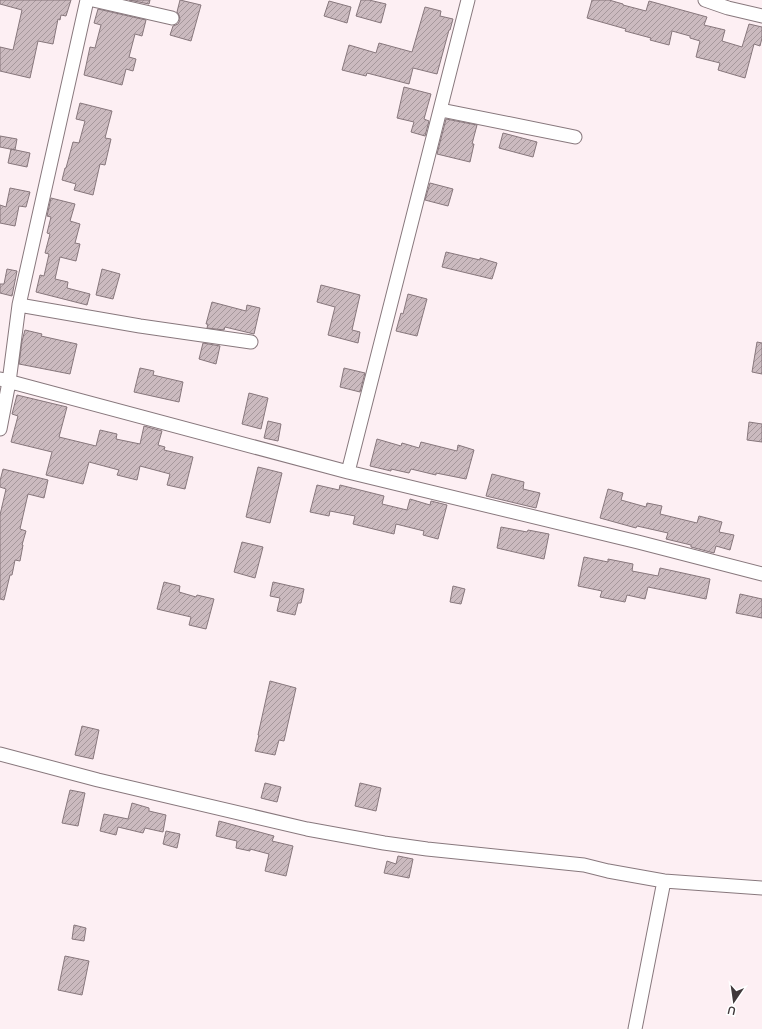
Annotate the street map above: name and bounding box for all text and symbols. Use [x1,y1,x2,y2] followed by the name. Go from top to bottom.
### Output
[714,981,754,1021] north arrow
[726,1003,737,1018] text: U

